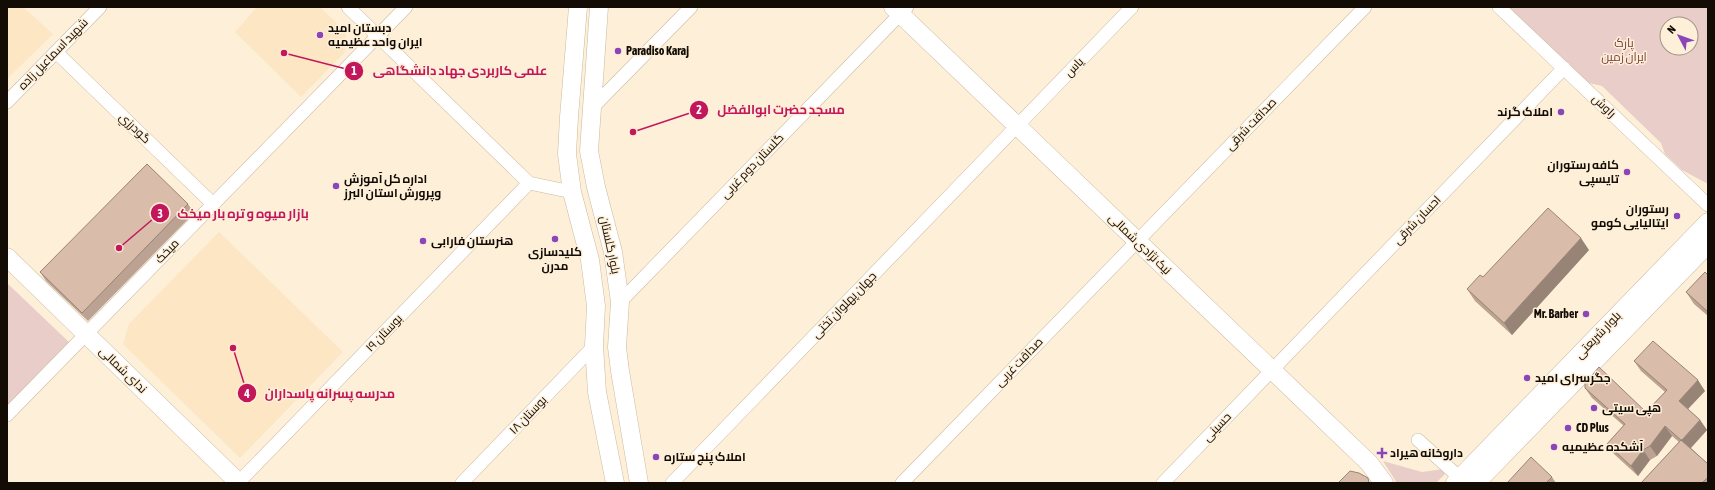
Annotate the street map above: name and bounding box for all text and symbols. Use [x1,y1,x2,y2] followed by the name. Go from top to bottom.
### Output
[15,15,91,93] street label: شهید اسماعیل زاده
[1659,16,1699,56] north arrow
[328,21,423,50] place label: دبستان امید ایران واحد عظیمیه
[1665,23,1678,36] text: N
[315,30,325,40] marker: دبستان امید ایران واحد عظیمیه
[1601,36,1647,64] park label: پارک ایران زمین
[626,44,689,58] place label: Paradiso Karaj
[613,46,623,56] marker: Paradiso Karaj
[1062,54,1087,80] street label: یاس
[344,58,555,83] callout: علمی کاربردی جهاد دانشگاهی
[373,63,547,79] text: علمی کاربردی جهاد دانشگاهی
[351,64,357,78] text: 1
[1589,92,1619,120] street label: راوش
[1223,95,1279,153] street label: صداقت شرقی
[689,97,853,122] callout: مسجد حضرت ابوالفضل
[717,102,845,118] text: مسجد حضرت ابوالفضل
[696,103,702,117] text: 2
[1497,105,1553,120] place label: املاک گرند
[1556,107,1566,117] marker: املاک گرند
[114,110,153,148] street label: گودرزي
[718,131,787,202] street label: گلستان دوم غربی
[1547,158,1620,188] place label: کافه رستوران تایسپی
[1622,167,1632,177] marker: کافه رستوران تایسپی
[343,172,441,202] place label: اداره کل آموزش وپرورش استان البرز
[331,181,341,191] marker: اداره کل آموزش وپرورش استان البرز
[1390,193,1444,247] street label: احسان شرقی
[150,201,317,226] callout: بازار میوه و تره بار میخک
[1591,202,1669,231] place label: رستوران ایتالیایی کومو
[177,206,309,222] text: بازار میوه و تره بار میخک
[157,207,163,221] text: 3
[1106,211,1174,277] street label: نیک نژادی شمالی
[1672,211,1682,221] marker: رستوران ایتالیایی کومو
[597,215,623,275] street label: بلوار گلستان
[431,234,513,249] place label: هنرستان فارابی
[550,234,560,244] marker: کلیدسازی مدرن
[152,236,182,266] street label: میخک
[418,236,428,246] marker: هنرستان فارابی
[528,245,582,274] place label: کلیدسازی مدرن
[809,269,881,343] street label: جهان پهلوان تختی
[1534,307,1578,321] place label: Mr. Barber
[1572,309,1624,361] street label: بلوار شریعتی
[1581,309,1591,319] marker: Mr. Barber
[363,311,405,355] street label: بوستان ۱۹
[992,335,1046,389] street label: صداقت غربی
[96,344,150,396] street label: ندای شمالی
[1535,371,1611,386] place label: جگرسرای امید
[1522,373,1532,383] marker: جگرسرای امید
[237,381,404,406] callout: مدرسه پسرانه پاسداران
[265,386,395,403] text: مدرسه پسرانه پاسداران
[243,387,250,401] text: 4
[506,393,550,437] street label: بوستان ۱۸
[1602,401,1661,417] place label: هپی سیتی
[1589,403,1599,413] marker: هپی سیتی
[1200,410,1234,444] street label: حسینی
[1576,421,1610,435] place label: CD Plus
[1563,423,1573,433] marker: CD Plus
[1562,440,1643,454] place label: آشکده عظیمیه
[1549,442,1559,452] marker: آشکده عظیمیه
[1390,446,1463,461] place label: داروخانه هیراد
[1377,448,1387,458] marker: داروخانه هیراد
[664,450,746,466] place label: املاک پنج ستاره
[651,452,661,462] marker: املاک پنج ستاره

